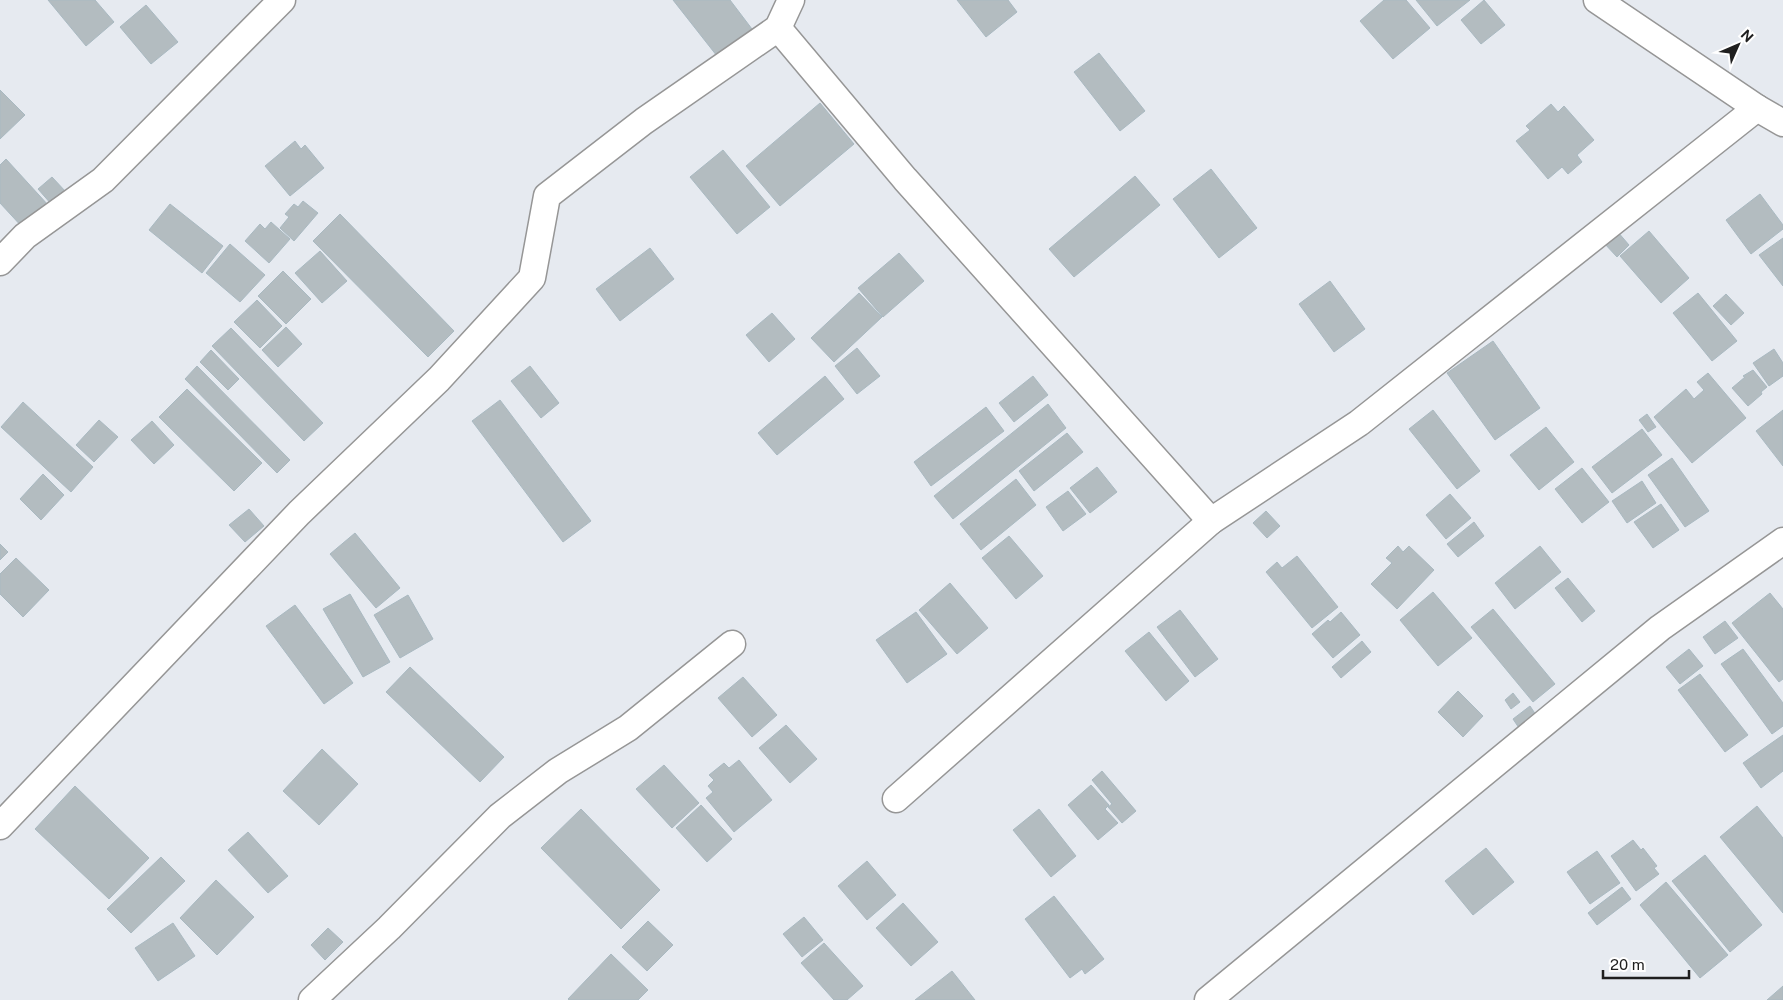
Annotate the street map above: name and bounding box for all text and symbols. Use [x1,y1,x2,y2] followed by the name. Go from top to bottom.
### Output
[1713,20,1763,70] north arrow
[1738,26,1757,45] text: N
[1603,948,1689,980] scale bar
[1610,956,1645,973] text: 20 m

